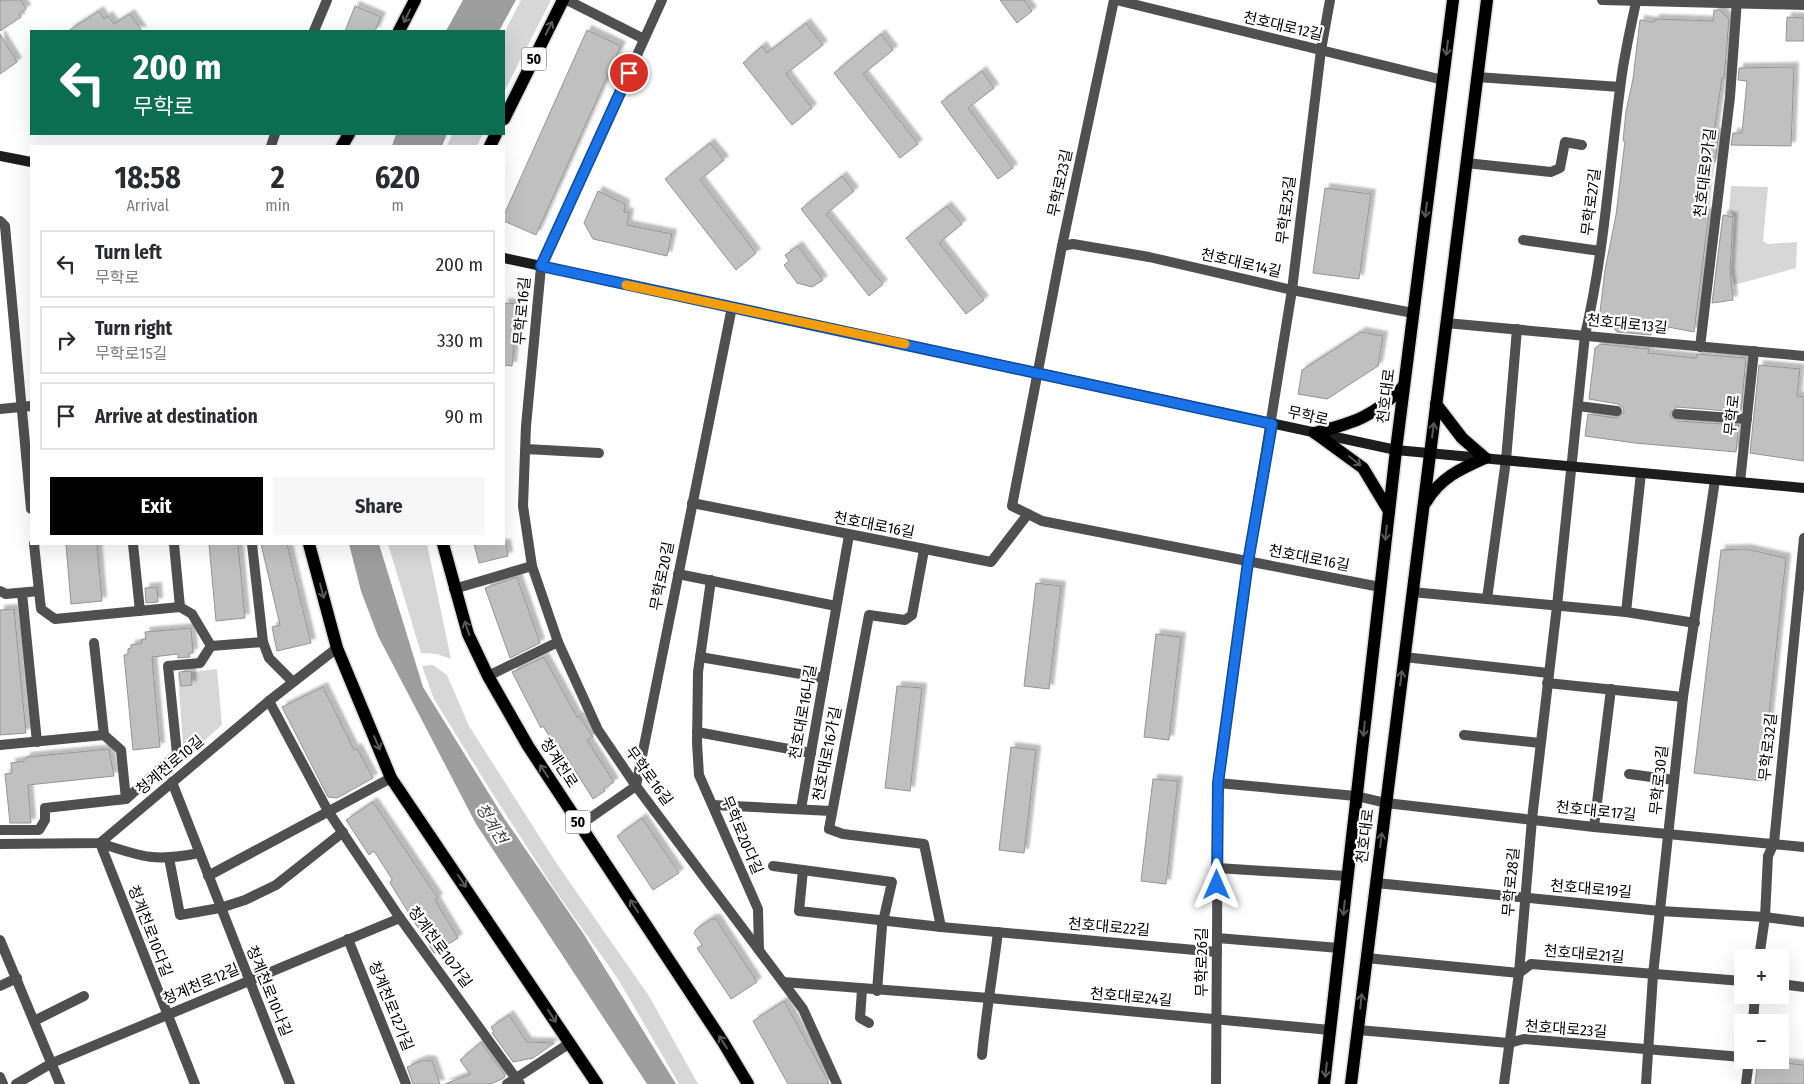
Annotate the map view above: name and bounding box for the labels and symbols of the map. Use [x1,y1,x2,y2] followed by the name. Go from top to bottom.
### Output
[402,8,412,23] one-way arrow
[1241,8,1325,44] street label: 천호대로12길
[545,21,554,36] one-way arrow
[1441,40,1451,56] one-way arrow
[522,48,546,70] road number: 50
[608,52,650,94] pin
[1691,127,1719,219] street label: 천호대로9가길
[1044,148,1076,218] street label: 무학로23길
[1578,167,1604,237] street label: 무학로27길
[1273,175,1299,245] street label: 무학로25길
[1421,201,1431,217] one-way arrow
[1199,245,1283,281] street label: 천호대로14길
[510,276,534,346] street label: 무학로16길
[1585,311,1669,337] street label: 천호대로13길
[1374,368,1398,424] street label: 천호대로
[1721,393,1743,437] street label: 무학로
[1286,403,1330,429] street label: 무학로
[1428,423,1438,439] one-way arrow
[1348,456,1361,467] one-way arrow
[832,508,916,542] street label: 천호대로16길
[1381,525,1391,541] one-way arrow
[647,540,677,612] street label: 무학로20길
[1267,541,1351,575] street label: 천호대로16길
[318,582,327,598] one-way arrow
[462,621,471,636] one-way arrow
[786,663,820,761] street label: 천호대로16나길
[1396,671,1406,687] one-way arrow
[809,705,845,803] street label: 천호대로16가길
[1755,712,1781,782] street label: 무학로32길
[1359,721,1369,737] one-way arrow
[133,732,207,798] street label: 청계천로10길
[373,735,382,750] one-way arrow
[536,735,582,791] street label: 청계천로
[622,743,676,809] street label: 무학로16길
[1646,744,1672,816] street label: 무학로30길
[539,764,549,778] one-way arrow
[717,793,767,877] street label: 무학로20다길
[1555,798,1637,824] street label: 천호대로17길
[472,799,512,849] water label: 청계천
[1353,808,1377,864] street label: 천호대로
[566,810,590,834] road number: 50
[1376,832,1386,848] one-way arrow
[1499,847,1523,917] street label: 무학로28길
[1190,858,1242,910] position arrow
[457,874,467,888] one-way arrow
[1549,876,1633,902] street label: 천호대로19길
[124,883,176,979] street label: 청계천로10다길
[629,900,639,914] one-way arrow
[1339,900,1349,916] one-way arrow
[404,903,476,991] street label: 청계천로10가길
[1067,914,1151,940] street label: 천호대로22길
[1193,927,1211,997] street label: 무학로26길
[1543,941,1625,967] street label: 천호대로21길
[243,943,295,1039] street label: 청계천로10나길
[365,958,417,1054] street label: 청계천로12가길
[160,960,242,1008] street label: 청계천로12길
[1089,984,1173,1010] street label: 천호대로24길
[1356,993,1366,1009] one-way arrow
[547,1009,558,1023] one-way arrow
[1524,1017,1608,1041] street label: 천호대로23길
[718,1036,728,1050] one-way arrow
[1321,1062,1331,1078] one-way arrow

